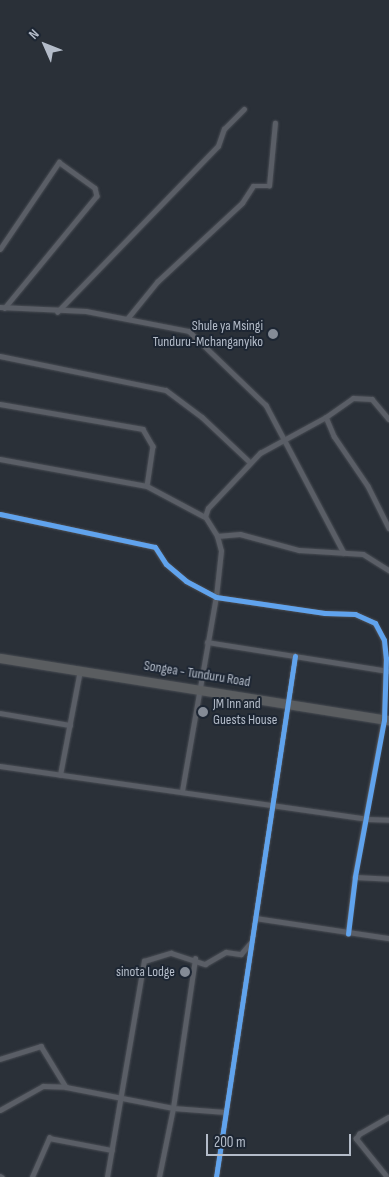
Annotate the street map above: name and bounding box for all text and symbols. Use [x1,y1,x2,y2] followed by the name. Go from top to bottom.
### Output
[20,20,70,70] north arrow
[25,26,43,43] text: N
[153,318,263,351] place label: Shule ya Msingi Tunduru-Mchanganyiko
[267,328,279,340] marker: Shule ya Msingi Tunduru-Mchanganyiko
[143,657,251,691] street label: Songea - Tunduru Road
[213,696,277,729] place label: JM Inn and Guests House
[197,706,209,718] marker: JM Inn and Guests House
[116,964,175,980] place label: sinota Lodge
[179,966,191,978] marker: sinota Lodge
[209,1124,354,1156] scale bar
[214,1133,246,1152] text: 200 m

